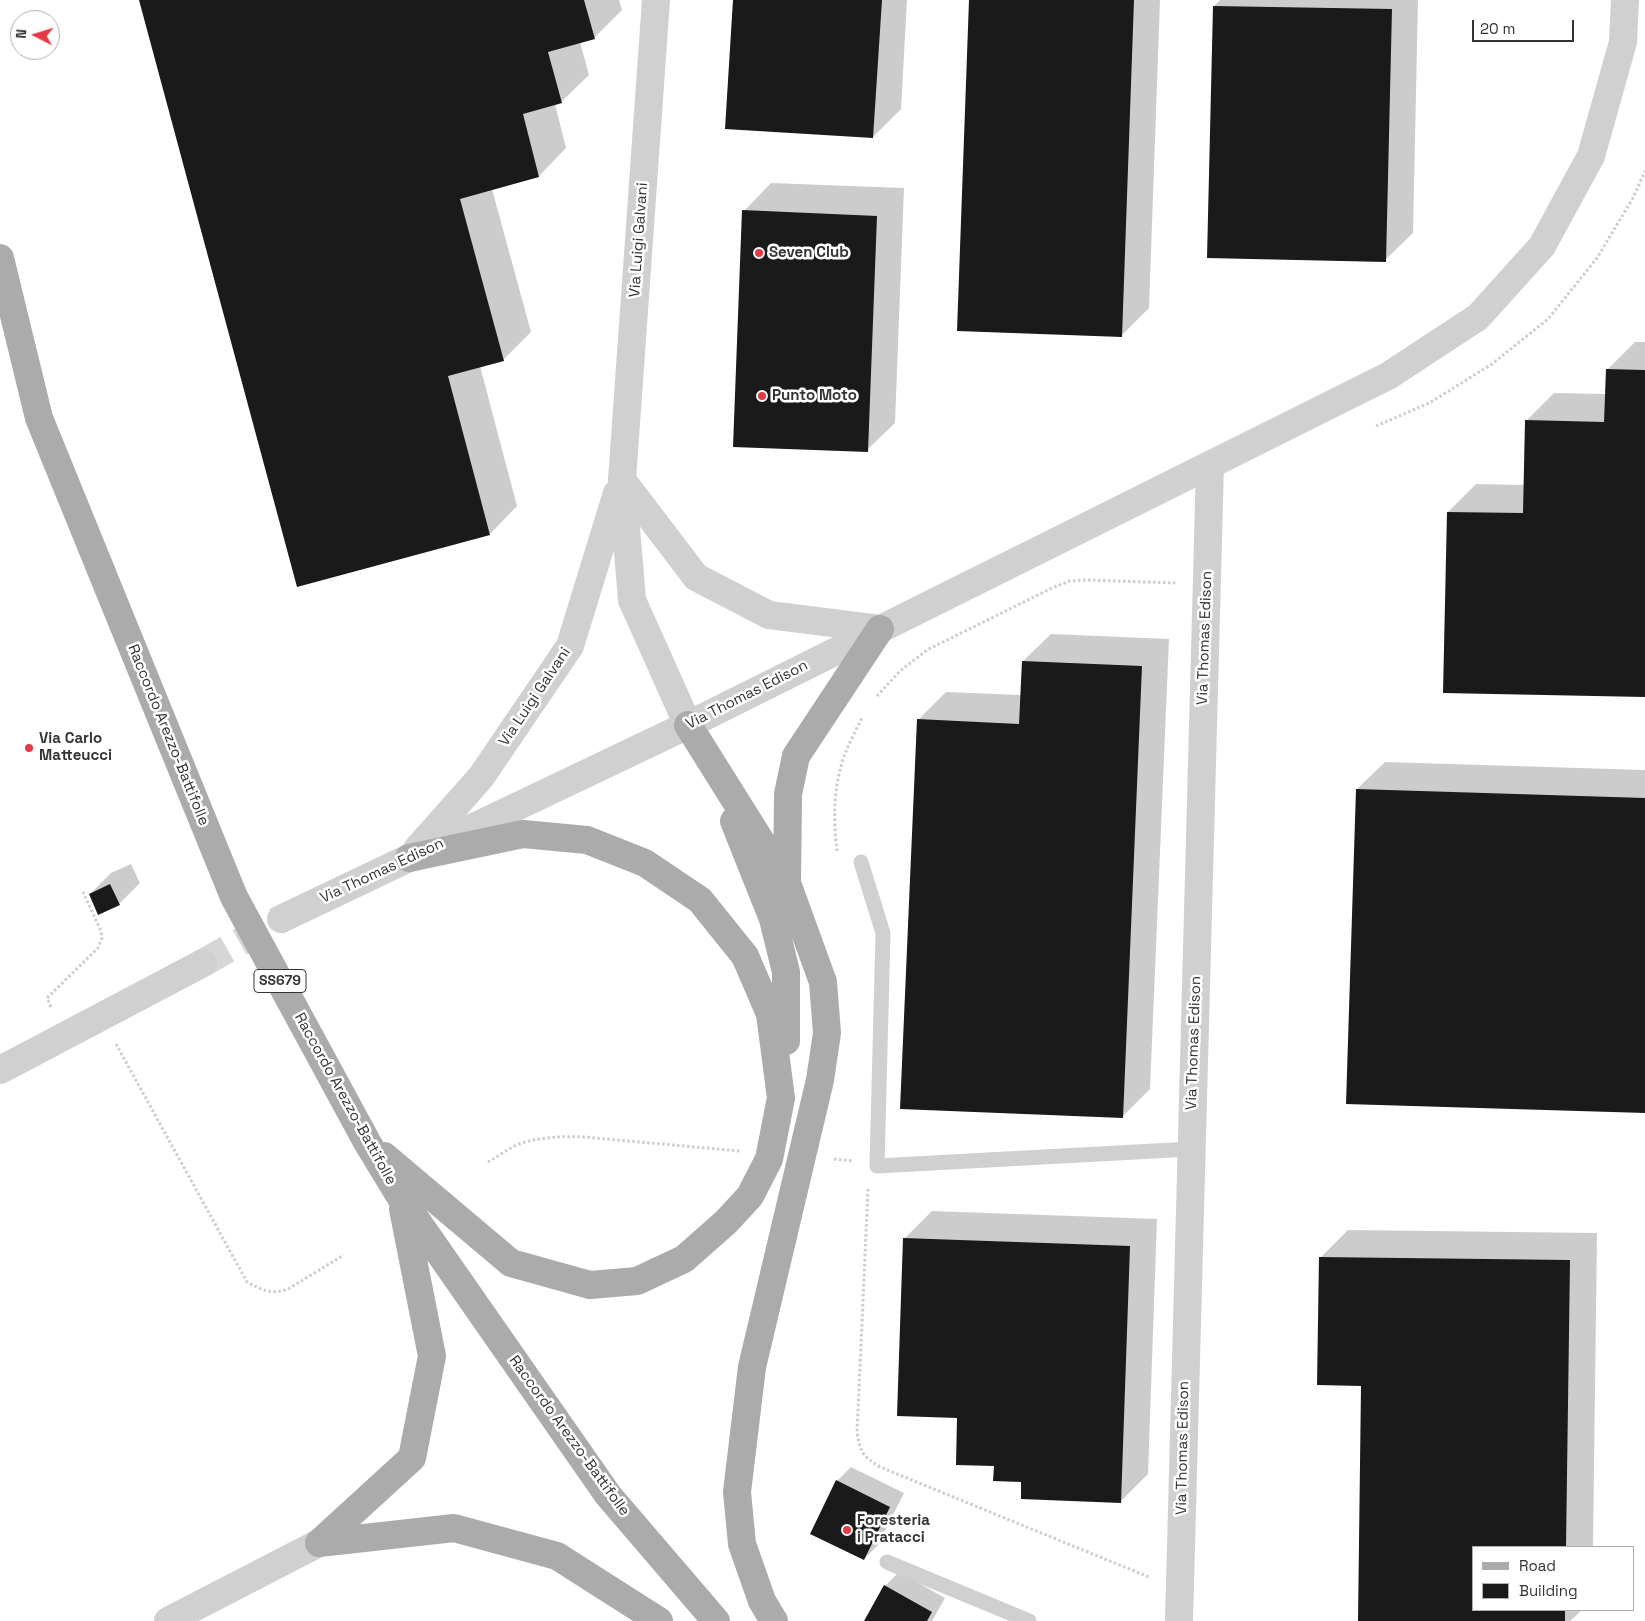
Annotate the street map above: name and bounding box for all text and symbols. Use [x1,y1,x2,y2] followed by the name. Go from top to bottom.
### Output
[10,10,60,60] north arrow
[1475,10,1578,42] scale bar
[1480,19,1515,38] text: 20 m
[12,28,30,39] text: N
[626,182,652,298] street label: Via Luigi Galvani
[769,244,849,262] place label: Seven Club
[753,247,765,259] marker: Seven Club
[772,387,857,405] place label: Punto Moto
[756,390,768,402] marker: Punto Moto
[1194,571,1216,705] street label: Via Thomas Edison
[123,642,213,828] street label: Raccordo Arezzo-Battifolle
[495,644,575,750] street label: Via Luigi Galvani
[683,657,811,733] street label: Via Thomas Edison
[39,730,112,765] place label: Via Carlo Matteucci
[23,742,35,754] marker: Via Carlo Matteucci
[317,835,447,907] street label: Via Thomas Edison
[254,969,306,992] road number: SS679
[1183,976,1205,1110] street label: Via Thomas Edison
[290,1010,400,1188] street label: Raccordo Arezzo-Battifolle
[505,1352,633,1520] street label: Raccordo Arezzo-Battifolle
[1173,1381,1193,1515] street label: Via Thomas Edison
[857,1512,930,1547] place label: Foresteria i Pratacci
[841,1524,853,1536] marker: Foresteria i Pratacci
[1472,1546,1635,1611] legend
[1519,1556,1556,1575] text: Road
[1519,1581,1578,1600] text: Building

